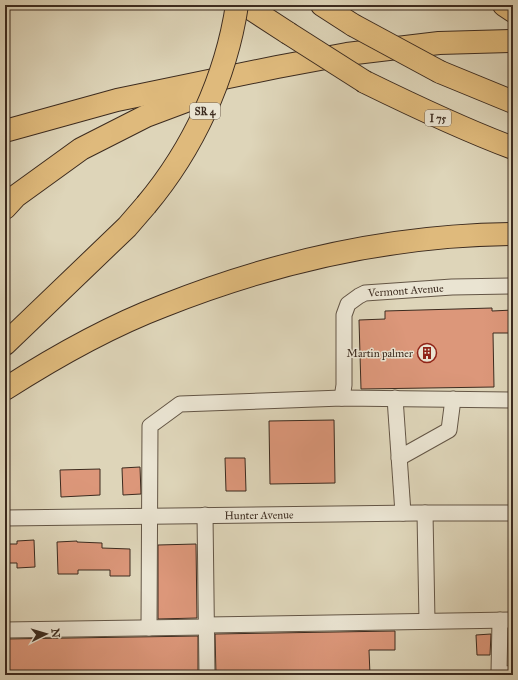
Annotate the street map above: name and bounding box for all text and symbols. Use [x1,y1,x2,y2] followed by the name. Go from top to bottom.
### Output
[190,103,220,119] road number: SR 4
[425,110,451,126] road number: I 75
[367,282,444,300] street label: Vermont Avenue
[416,342,438,364] building icon: Martin palmer
[347,347,414,360] place label: Martin palmer
[224,508,294,522] street label: Hunter Avenue
[26,614,66,654] north arrow
[49,628,62,639] text: N

